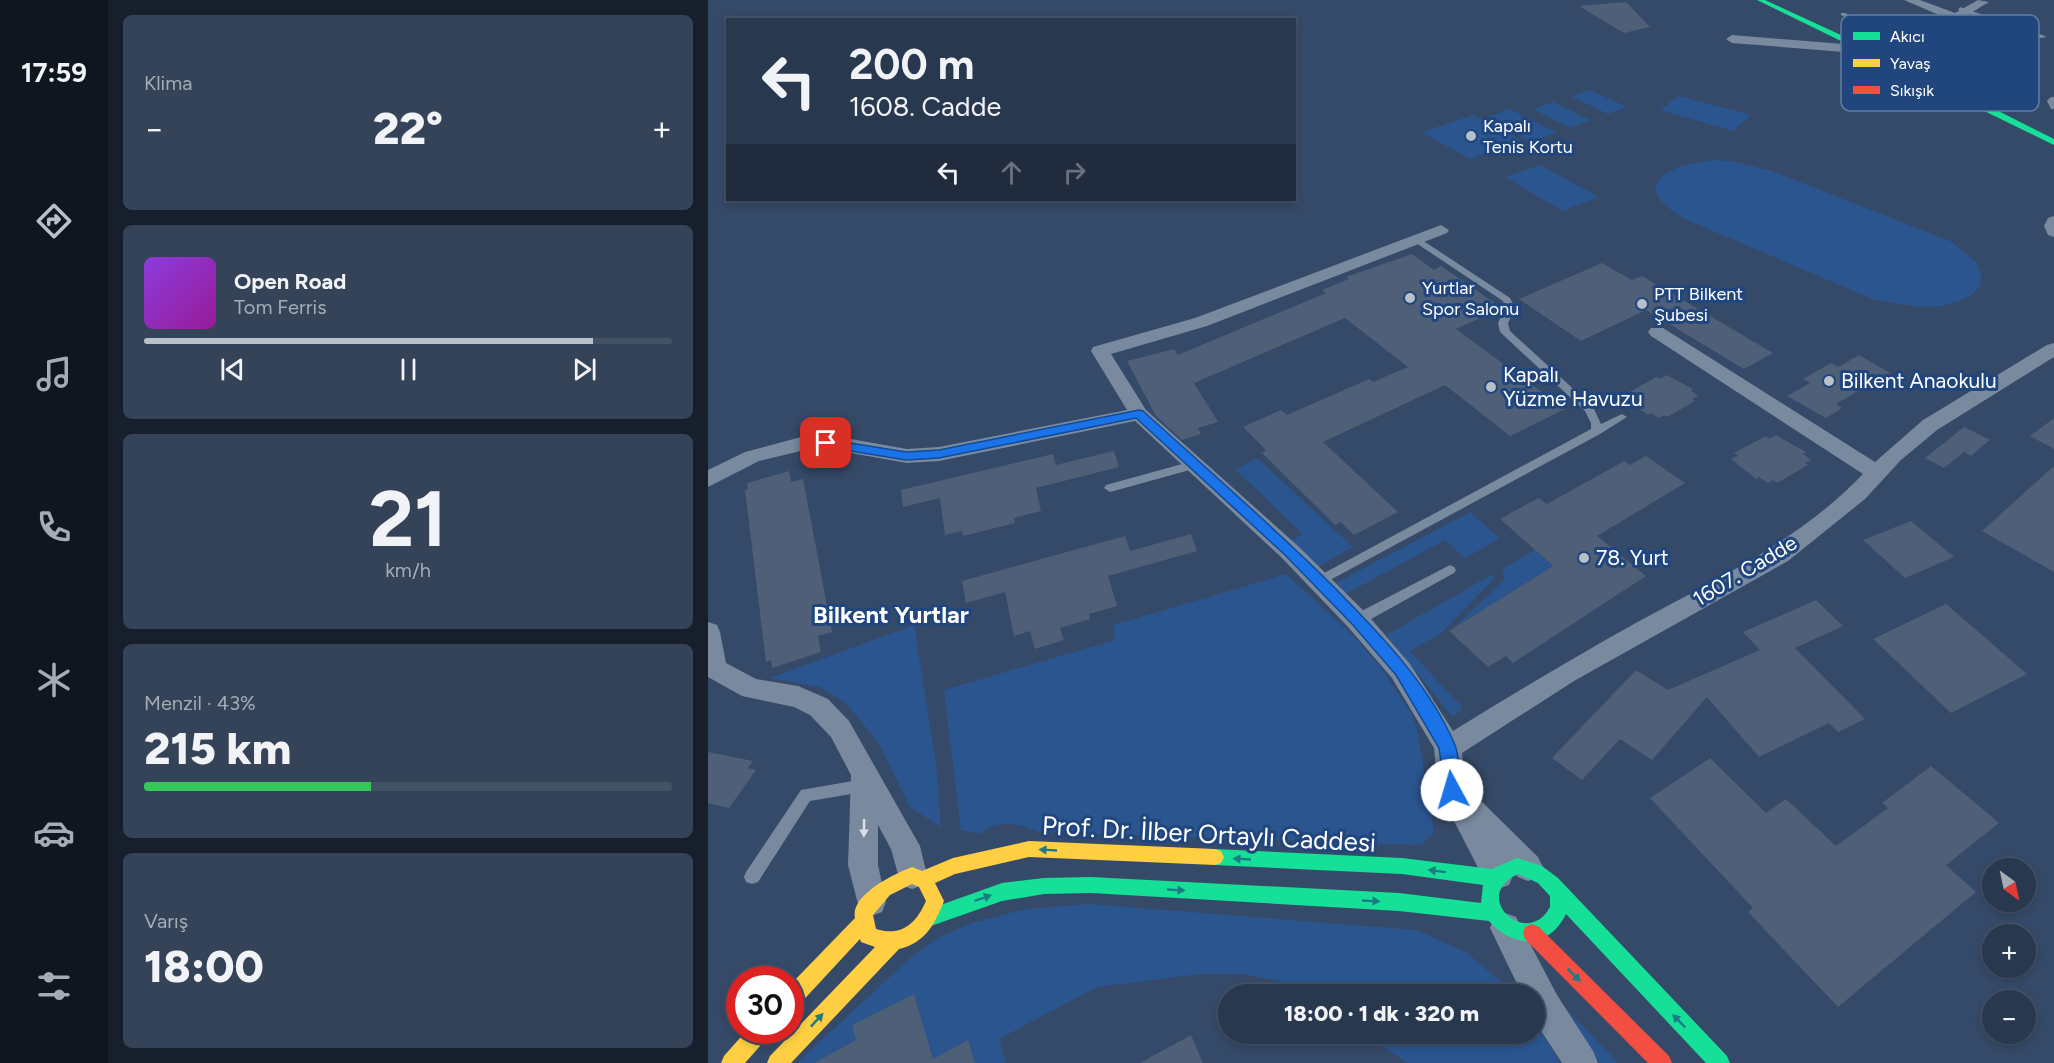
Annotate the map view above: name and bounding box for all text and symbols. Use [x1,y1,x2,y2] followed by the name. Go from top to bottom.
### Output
[1841,15,2039,111] legend
[1890,27,1925,46] text: Akıcı
[849,39,974,90] text: 200 m
[750,42,828,120] icon: left
[1890,54,1931,73] text: Yavaş
[21,56,87,89] text: 17:59
[144,71,192,95] text: Klima
[1890,81,1934,100] text: Sıkışık
[849,90,1001,123] text: 1608. Cadde
[373,101,443,155] text: 22°
[144,109,165,148] text: −
[651,109,672,148] text: +
[1483,115,1573,158] place label: Kapalı Tenis Kortu
[1464,129,1478,143] marker: Kapalı Tenis Kortu
[932,156,965,189] icon: left
[995,156,1028,189] icon: ahead
[1058,156,1091,189] icon: right
[33,200,75,242] icon: directions
[234,268,346,295] text: Open Road
[1422,277,1519,320] place label: Yurtlar Spor Salonu
[1654,283,1743,326] place label: PTT Bilkent Şubesi
[1403,291,1417,305] marker: Yurtlar Spor Salonu
[234,295,327,319] text: Tom Ferris
[1635,297,1649,311] marker: PTT Bilkent Şubesi
[33,353,75,395] icon: music
[216,353,249,386] icon: previous
[392,353,425,386] icon: pause
[568,353,601,386] icon: next
[1503,362,1643,411] place label: Kapalı Yüzme Havuzu
[1841,368,1997,393] place label: Bilkent Anaokulu
[1822,374,1836,388] marker: Bilkent Anaokulu
[1484,380,1498,394] marker: Kapalı Yüzme Havuzu
[800,417,851,468] pin
[809,426,842,459] icon: arrive
[369,472,447,566] text: 21
[33,506,75,548] icon: phone
[1688,530,1801,611] street label: 1607. Cadde
[1596,545,1669,570] place label: 78. Yurt
[1577,551,1591,565] marker: 78. Yurt
[385,558,431,582] text: km/h
[813,600,969,629] district label: Bilkent Yurtlar
[33,659,75,701] icon: climate
[144,691,256,715] text: Menzil · 43%
[144,721,291,775] text: 215 km
[1420,758,1484,822] position arrow
[1041,809,1377,859] street label: Prof. Dr. İlber Ortaylı Caddesi
[33,812,75,854] icon: car
[859,819,869,838] one-way arrow
[1038,846,1057,855] one-way arrow
[1233,855,1252,864] one-way arrow
[1982,858,2036,912] north arrow
[1982,858,2036,1044] map controls
[1427,866,1446,875] one-way arrow
[1167,885,1186,894] one-way arrow
[974,893,992,902] one-way arrow
[1362,896,1381,905] one-way arrow
[144,909,188,933] text: Varış
[1982,924,2036,978] button: +
[144,939,264,993] text: 18:00
[33,965,75,1007] icon: filters
[726,966,804,1044] speed limit sign: 30
[1566,967,1580,981] one-way arrow
[1982,990,2036,1044] button: −
[1284,1000,1479,1027] text: 18:00 · 1 dk · 320 m
[810,1014,824,1028] one-way arrow
[1673,1014,1686,1029] one-way arrow

